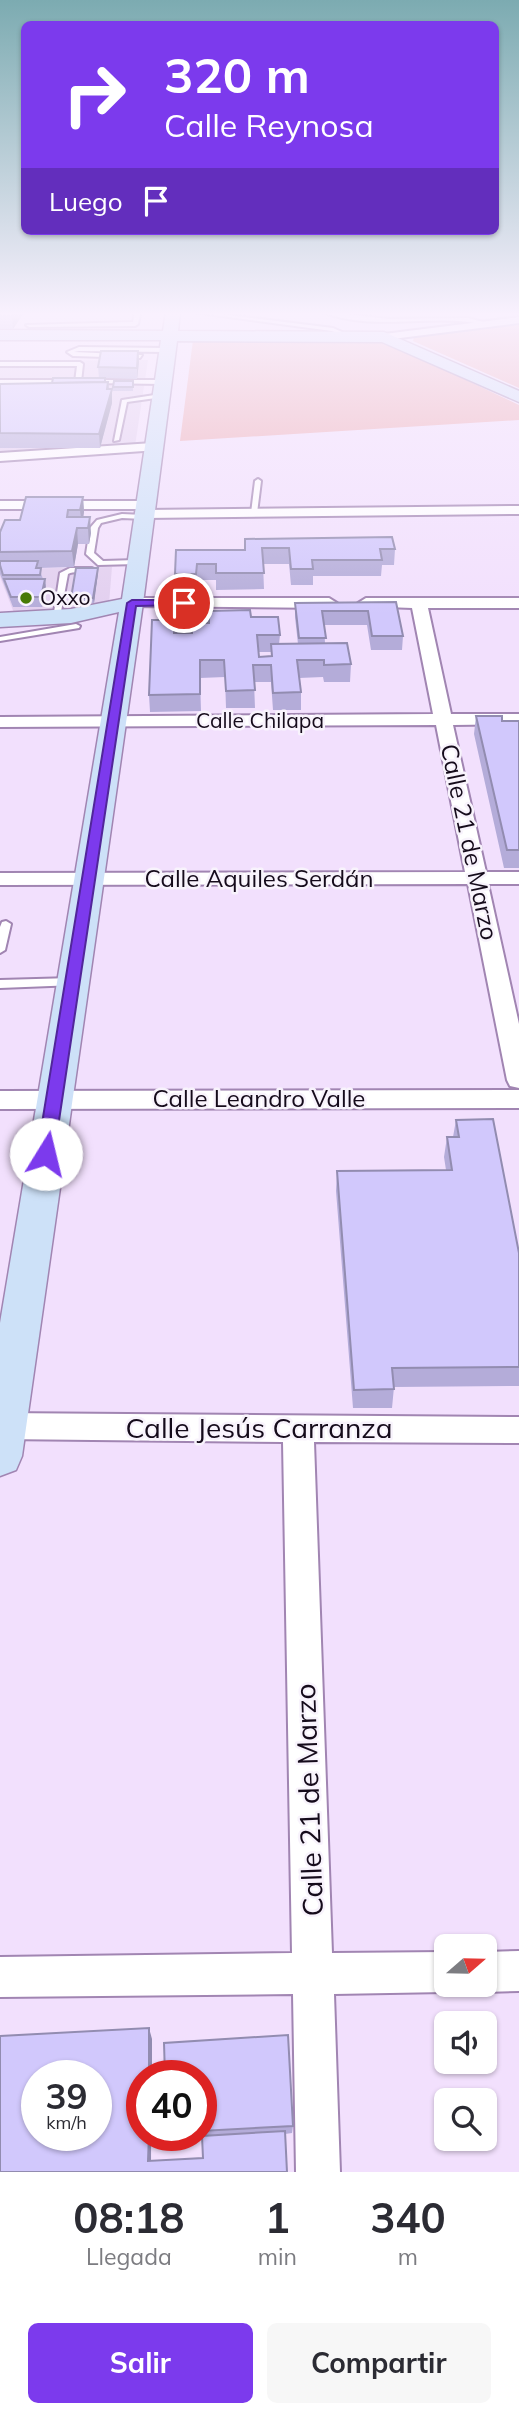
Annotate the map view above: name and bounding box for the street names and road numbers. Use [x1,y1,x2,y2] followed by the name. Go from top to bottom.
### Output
[196,707,324,733] street label: Calle Chilapa
[435,741,505,943] street label: Calle 21 de Marzo
[144,863,374,893] street label: Calle Aquiles Serdán
[153,1083,365,1113] street label: Calle Leandro Valle
[125,1410,393,1445] street label: Calle Jesús Carranza
[287,1683,330,1917] street label: Calle 21 de Marzo

